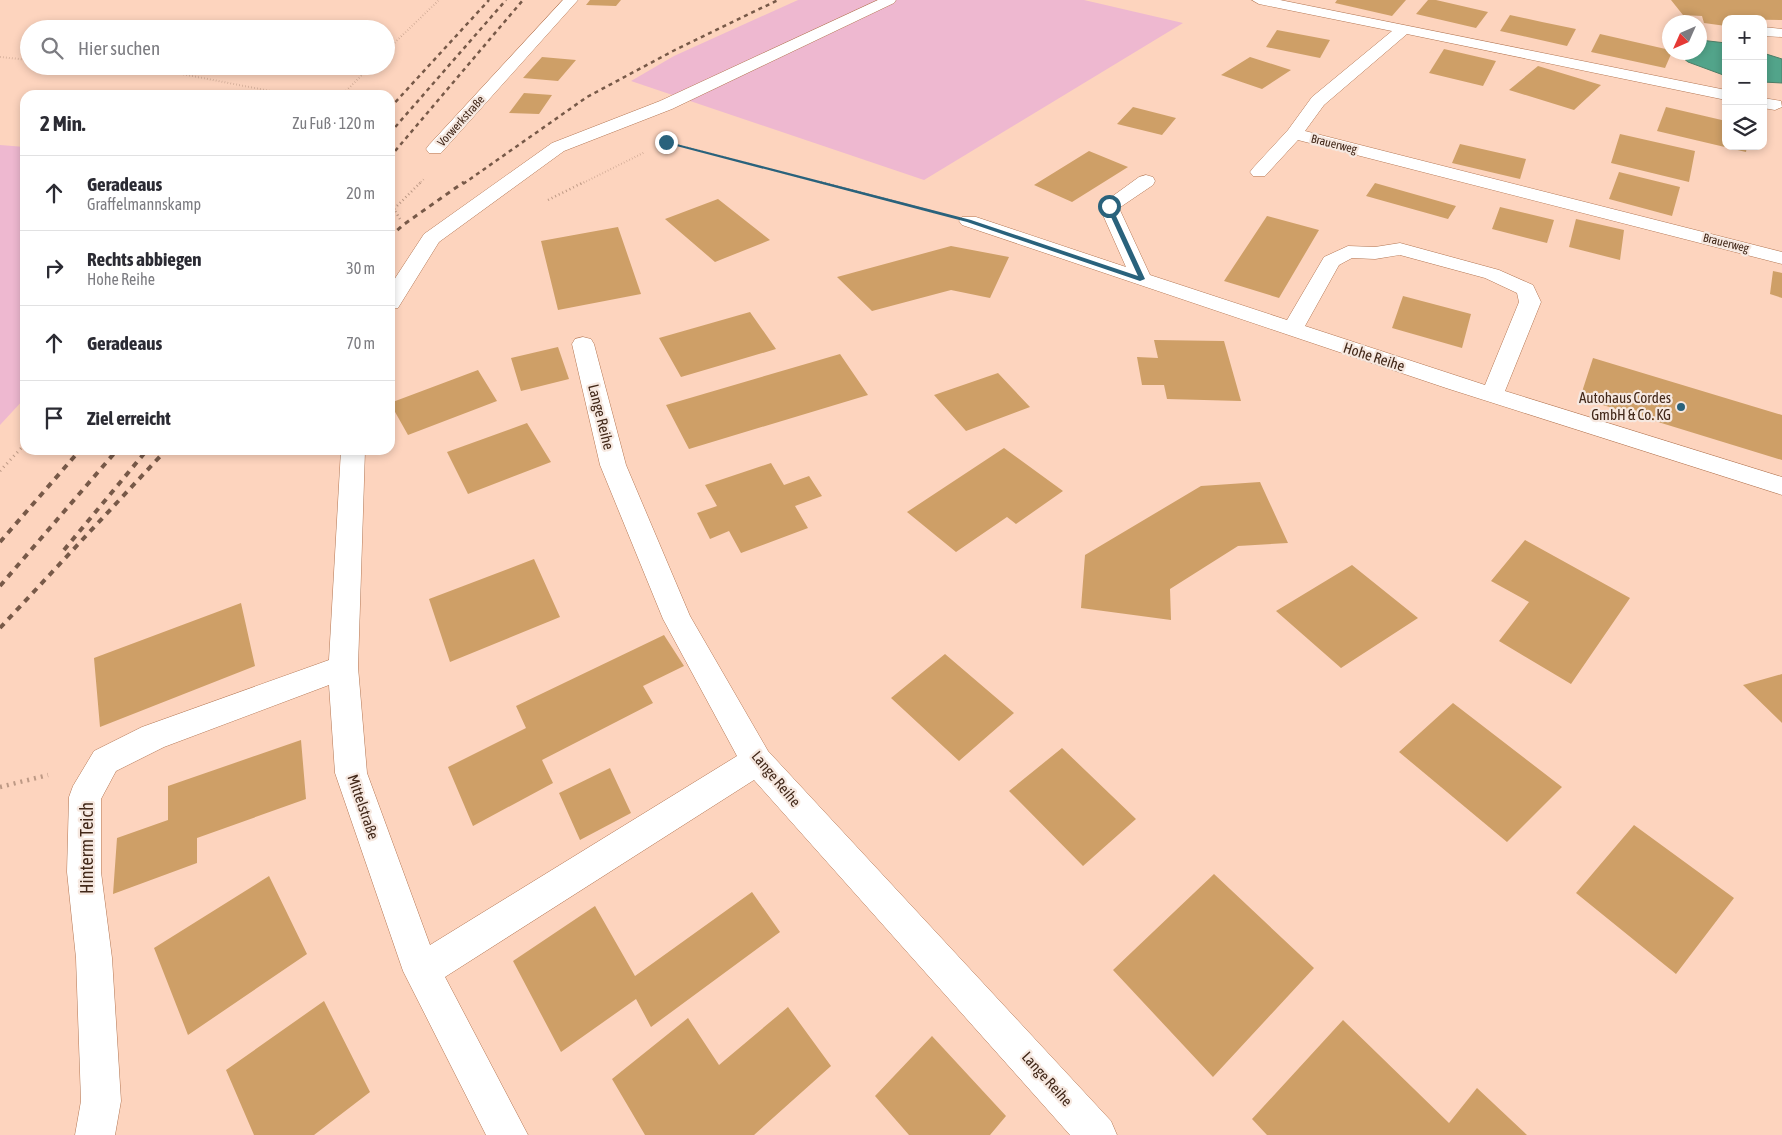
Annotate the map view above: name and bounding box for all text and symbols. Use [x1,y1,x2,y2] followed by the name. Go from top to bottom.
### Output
[1662,15,1707,60] north arrow
[1722,15,1767,150] map controls
[1722,15,1767,60] button: +
[20,20,395,75] search box
[38,34,66,62] icon: search
[78,37,160,59] text: Hier suchen
[1722,60,1767,105] button: −
[434,93,488,149] street label: Vorwerkstraße
[1722,105,1767,150] button: layers
[40,111,86,135] text: 2 Min.
[292,114,375,132] text: Zu Fuß · 120 m
[655,131,678,154] route end
[1309,132,1359,157] street label: Brauerweg
[87,173,162,195] text: Geradeaus
[40,179,68,207] icon: ahead
[346,184,375,202] text: 20 m
[87,195,201,213] text: Graffelmannskamp
[1098,195,1121,218] route start
[1701,231,1751,256] street label: Brauerweg
[87,248,202,270] text: Rechts abbiegen
[40,254,68,282] icon: right
[346,259,375,277] text: 30 m
[87,270,155,288] text: Hohe Reihe
[40,329,68,357] icon: ahead
[87,332,162,354] text: Geradeaus
[346,334,375,352] text: 70 m
[1341,339,1407,375] street label: Hohe Reihe
[585,382,618,452] street label: Lange Reihe
[1579,389,1671,423] place label: Autohaus Cordes GmbH & Co. KG
[1675,401,1687,413] marker: Autohaus Cordes GmbH & Co. KG
[40,404,68,432] icon: arrive
[87,407,171,429] text: Ziel erreicht
[748,748,805,810] street label: Lange Reihe
[344,772,383,842] street label: Mittelstraße
[76,802,97,894] street label: Hinterm Teich
[1019,1048,1076,1109] street label: Lange Reihe

